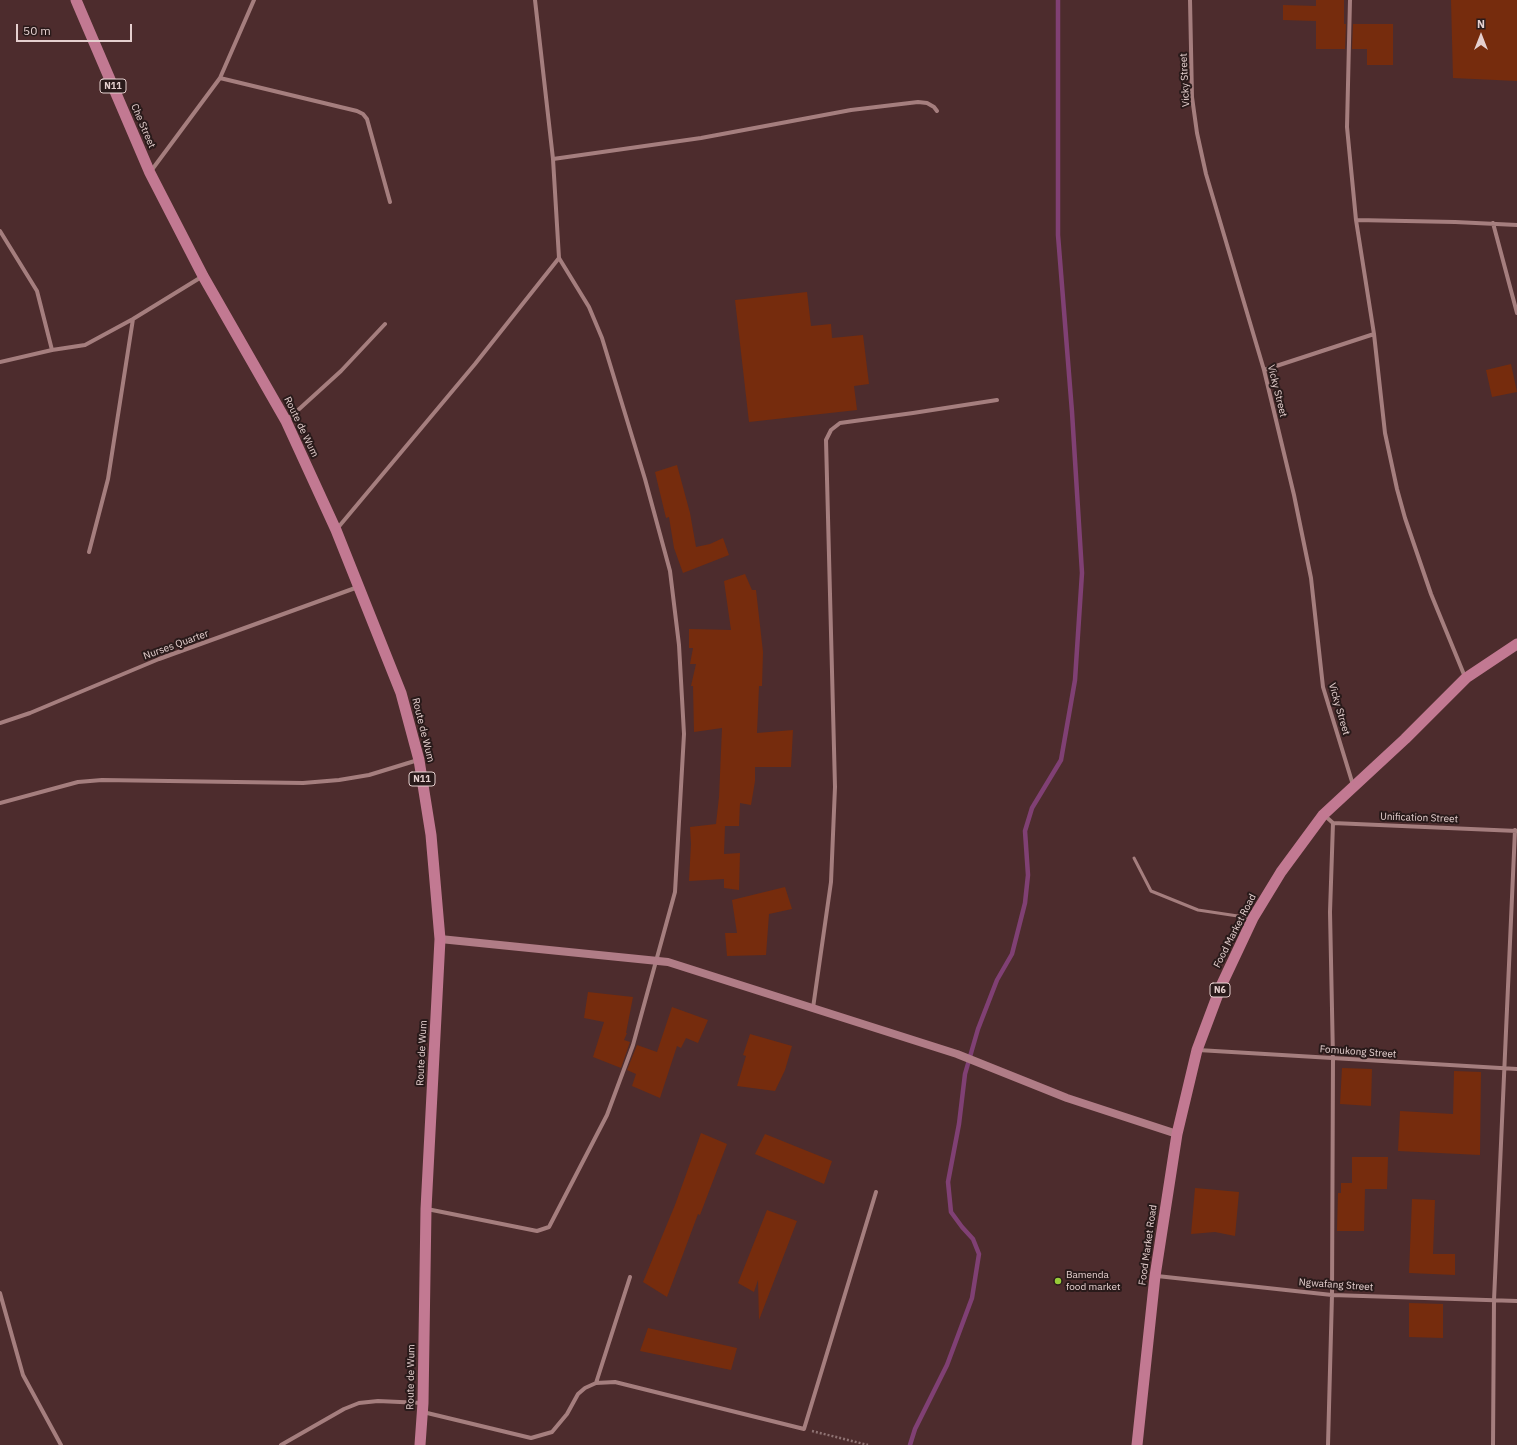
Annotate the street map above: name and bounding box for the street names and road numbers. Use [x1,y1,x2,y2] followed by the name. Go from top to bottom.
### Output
[1178,53,1192,107] street label: Vicky Street
[100,79,126,93] road number: N11
[128,102,158,150] street label: Che Street
[1265,364,1289,418] street label: Vicky Street
[281,395,321,459] street label: Route de Wum
[142,628,210,662] street label: Nurses Quarter
[1326,682,1352,736] street label: Vicky Street
[409,697,437,763] street label: Route de Wum
[409,772,435,786] road number: N11
[1380,811,1458,825] street label: Unification Street
[1211,892,1259,970] street label: Food Market Road
[1210,983,1230,997] road number: N6
[414,1020,430,1086] street label: Route de Wum
[1319,1043,1397,1061] street label: Fomukong Street
[1136,1204,1160,1286] street label: Food Market Road
[1298,1276,1374,1294] street label: Ngwafang Street
[404,1344,418,1410] street label: Route de Wum

